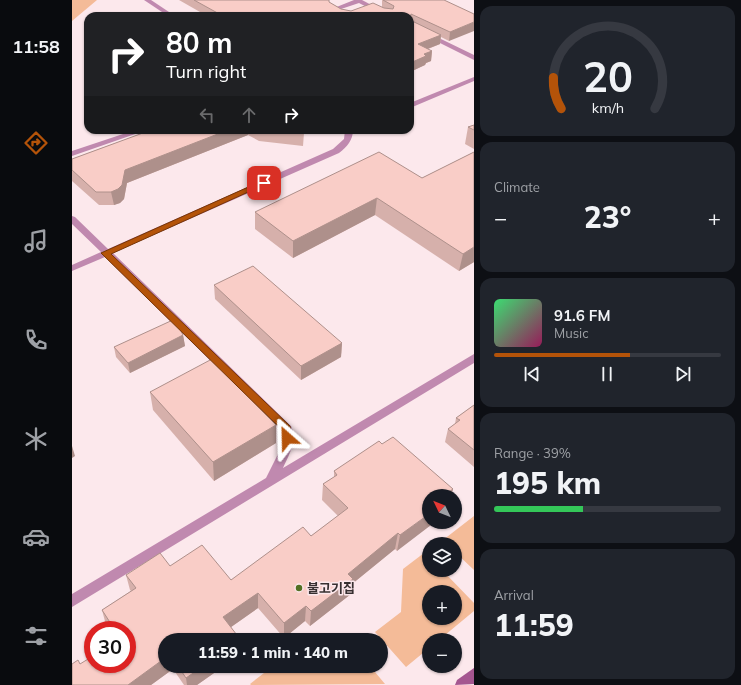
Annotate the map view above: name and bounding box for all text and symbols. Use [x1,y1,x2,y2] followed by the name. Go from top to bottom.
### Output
[166,25,232,60] text: 80 m
[100,28,152,80] icon: right
[12,35,60,58] text: 11:58
[583,50,632,102] text: 20
[166,60,246,83] text: Turn right
[591,98,624,116] text: km/h
[196,104,218,126] icon: left
[238,104,260,126] icon: ahead
[280,104,302,126] icon: right
[22,129,50,157] icon: directions
[247,166,281,200] pin
[253,172,275,194] icon: arrive
[494,179,540,195] text: Climate
[584,198,631,236] text: 23°
[494,204,507,232] text: −
[708,204,721,232] text: +
[22,227,50,255] icon: music
[554,306,610,325] text: 91.6 FM
[554,325,589,341] text: Music
[22,326,50,354] icon: phone
[521,363,543,385] icon: previous
[596,363,618,385] icon: pause
[672,363,694,385] icon: next
[266,417,308,459] position arrow
[22,425,50,453] icon: climate
[494,445,571,461] text: Range · 39%
[494,464,601,502] text: 195 km
[422,489,462,529] north arrow
[422,489,462,673] map controls
[22,523,50,551] icon: car
[422,537,462,577] button: layers
[307,580,355,596] place label: 불고기집
[294,583,304,593] marker: 불고기집
[422,585,462,625] button: +
[494,587,534,603] text: Arrival
[494,606,574,644] text: 11:59
[84,621,136,673] speed limit sign: 30
[22,622,50,650] icon: filters
[422,633,462,673] button: −
[198,643,348,662] text: 11:59 · 1 min · 140 m

